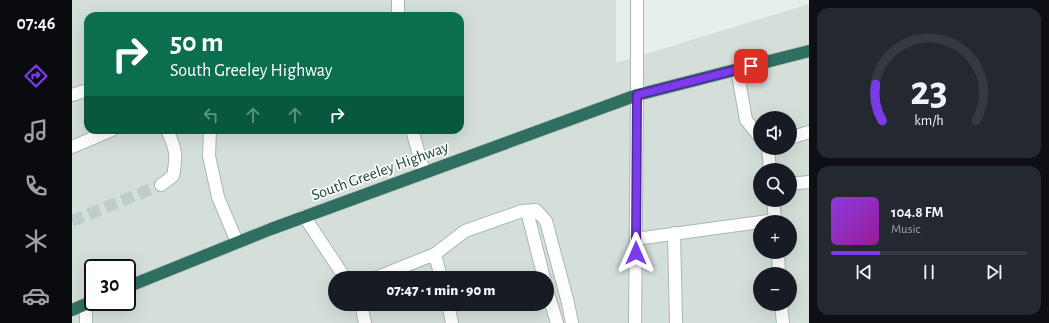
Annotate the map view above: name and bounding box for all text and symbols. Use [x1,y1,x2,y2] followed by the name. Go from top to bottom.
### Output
[16,15,56,33] text: 07:46
[104,28,156,80] icon: right
[170,29,224,57] text: 50 m
[734,49,768,83] pin
[740,55,762,77] icon: arrive
[22,62,50,90] icon: directions
[170,62,333,80] text: South Greeley Highway
[910,71,948,112] text: 23
[200,104,222,126] icon: left
[242,104,264,126] icon: ahead
[284,104,306,126] icon: ahead
[326,104,348,126] icon: right
[753,111,797,311] map controls
[753,111,797,155] button: sound
[914,113,944,127] text: km/h
[22,117,50,145] icon: music
[309,139,451,204] street label: South Greeley Highway
[753,163,797,207] button: search
[22,172,50,200] icon: phone
[891,205,944,220] text: 104.8 FM
[753,215,797,259] button: +
[891,223,921,236] text: Music
[22,227,50,255] icon: climate
[615,232,657,274] position arrow
[84,259,136,311] speed limit sign: 30
[853,261,875,283] icon: previous
[918,261,940,283] icon: pause
[983,261,1005,283] icon: next
[753,267,797,311] button: −
[22,282,50,310] icon: car
[386,283,496,298] text: 07:47 · 1 min · 90 m

